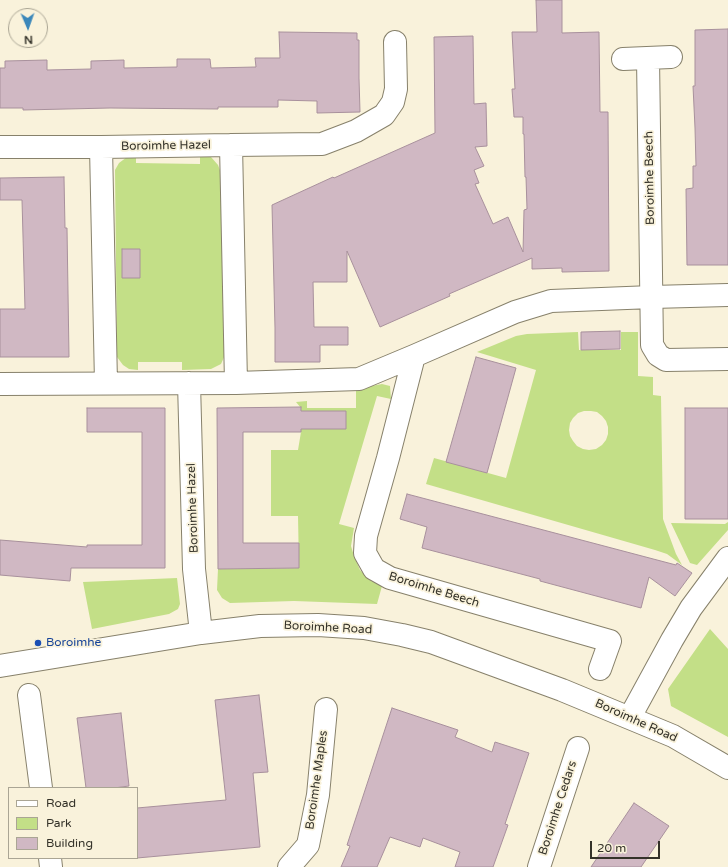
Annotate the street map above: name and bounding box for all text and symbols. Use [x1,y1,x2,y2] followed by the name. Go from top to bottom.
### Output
[8,8,48,48] north arrow
[24,33,33,46] text: N
[642,131,658,225] street label: Boroimhe Beech
[121,138,211,154] street label: Boroimhe Hazel
[184,463,202,553] street label: Boroimhe Hazel
[387,569,481,611] street label: Boroimhe Beech
[283,618,373,638] street label: Boroimhe Road
[46,636,101,650] place label: Boroimhe
[33,638,43,648] marker: Boroimhe
[593,696,679,746] street label: Boroimhe Road
[303,730,331,830] street label: Boroimhe Maples
[536,759,580,857] street label: Boroimhe Cedars
[8,787,138,859] legend
[46,796,76,810] text: Road
[46,816,72,830] text: Park
[592,833,662,859] scale bar
[46,836,93,850] text: Building
[597,841,626,855] text: 20 m

